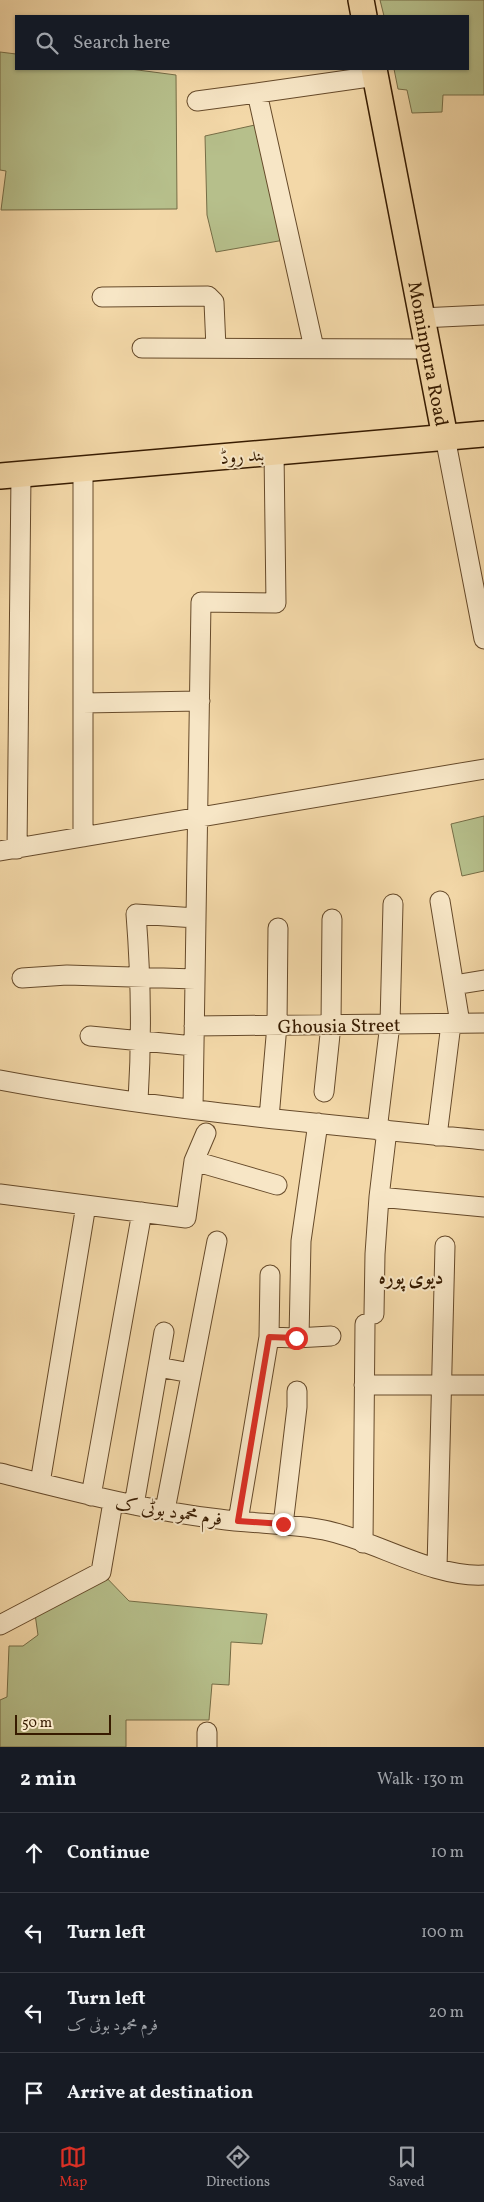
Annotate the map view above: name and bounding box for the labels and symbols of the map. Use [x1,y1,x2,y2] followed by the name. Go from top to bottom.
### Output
[400,279,454,429] street label: Mominpura Road
[219,442,265,472] street label: بند روڈ
[277,1013,401,1041] street label: Ghousia Street
[378,1265,444,1293] district label: دیوی پورہ
[285,1327,308,1350] route start
[113,1491,224,1535] street label: فرم محمود بوٹی ک
[272,1513,295,1536] route end
[15,1712,111,1735] scale bar

